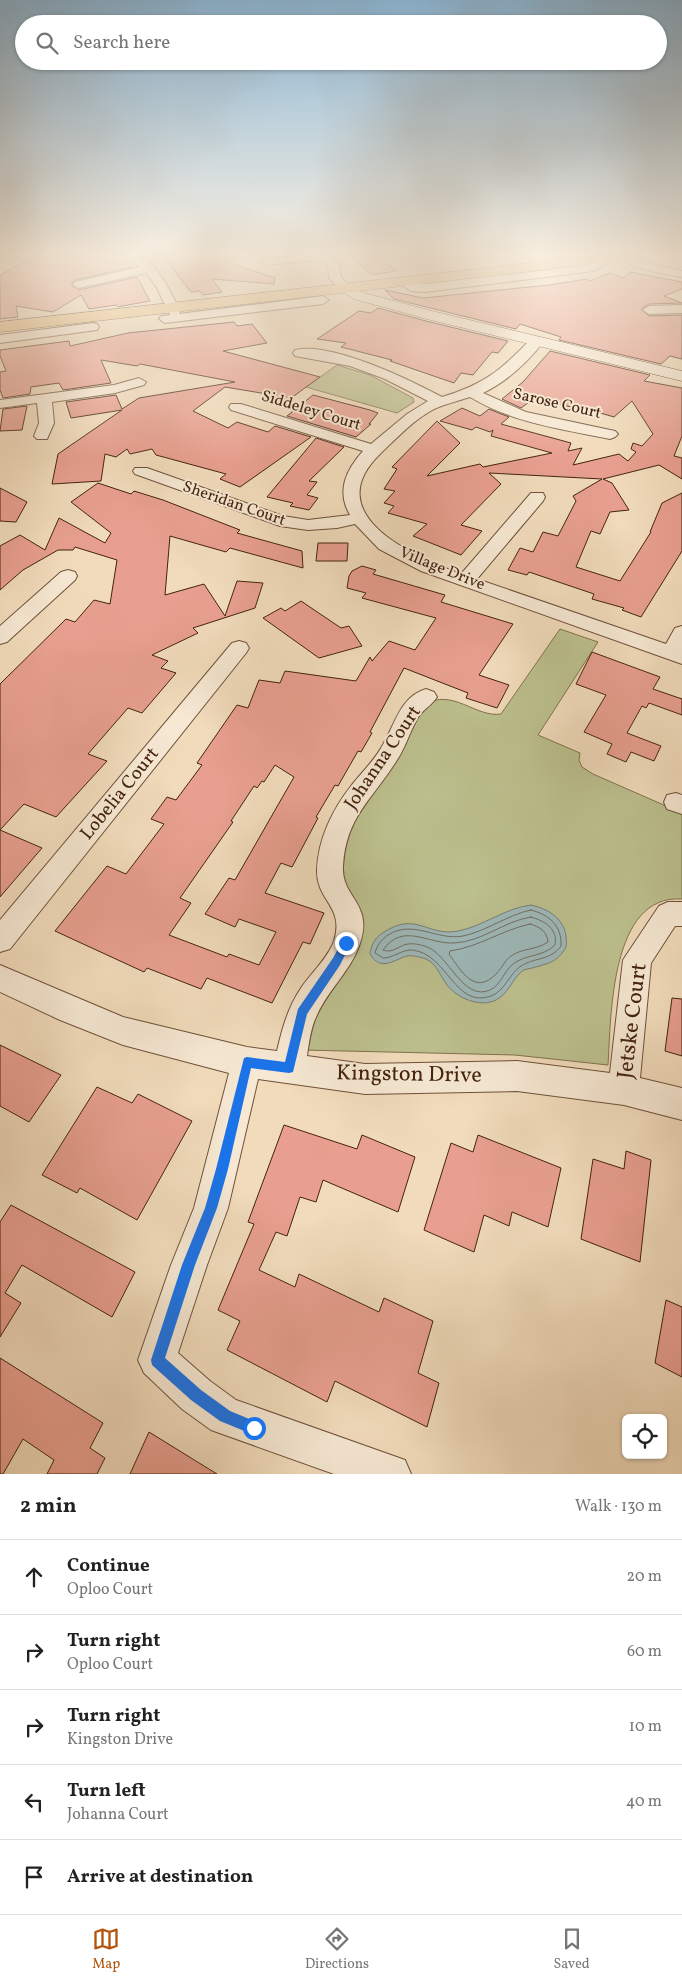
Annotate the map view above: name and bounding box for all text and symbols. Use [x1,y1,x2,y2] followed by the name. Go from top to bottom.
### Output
[15,15,667,70] search box
[33,29,61,57] icon: search
[73,30,170,56] text: Search here
[511,383,604,425] street label: Sarose Court
[258,385,364,437] street label: Siddeley Court
[180,476,289,532] street label: Sheridan Court
[396,542,488,596] street label: Village Drive
[338,700,428,815] street label: Johanna Court
[75,742,166,846] street label: Lobelia Court
[335,932,358,955] route end
[611,961,656,1081] street label: Jetske Court
[336,1058,482,1092] street label: Kingston Drive
[622,1414,667,1459] map controls
[622,1414,667,1459] button: locate
[243,1417,266,1440] route start
[20,1492,77,1521] text: 2 min
[575,1496,662,1518] text: Walk · 130 m
[67,1553,150,1579] text: Continue
[20,1563,48,1591] icon: ahead
[627,1566,662,1588] text: 20 m
[67,1579,153,1601] text: Oploo Court
[67,1628,160,1654] text: Turn right
[20,1638,48,1666] icon: right
[627,1641,662,1663] text: 60 m
[67,1654,153,1676] text: Oploo Court
[67,1703,160,1729] text: Turn right
[20,1713,48,1741] icon: right
[629,1716,662,1738] text: 10 m
[67,1729,173,1751] text: Kingston Drive
[67,1778,146,1804] text: Turn left
[20,1788,48,1816] icon: left
[626,1791,662,1813] text: 40 m
[67,1804,169,1826] text: Johanna Court
[20,1863,48,1891] icon: arrive
[67,1864,253,1890] text: Arrive at destination
[92,1925,120,1974] tab: Map
[305,1925,369,1974] tab: Directions
[554,1925,590,1974] tab: Saved

